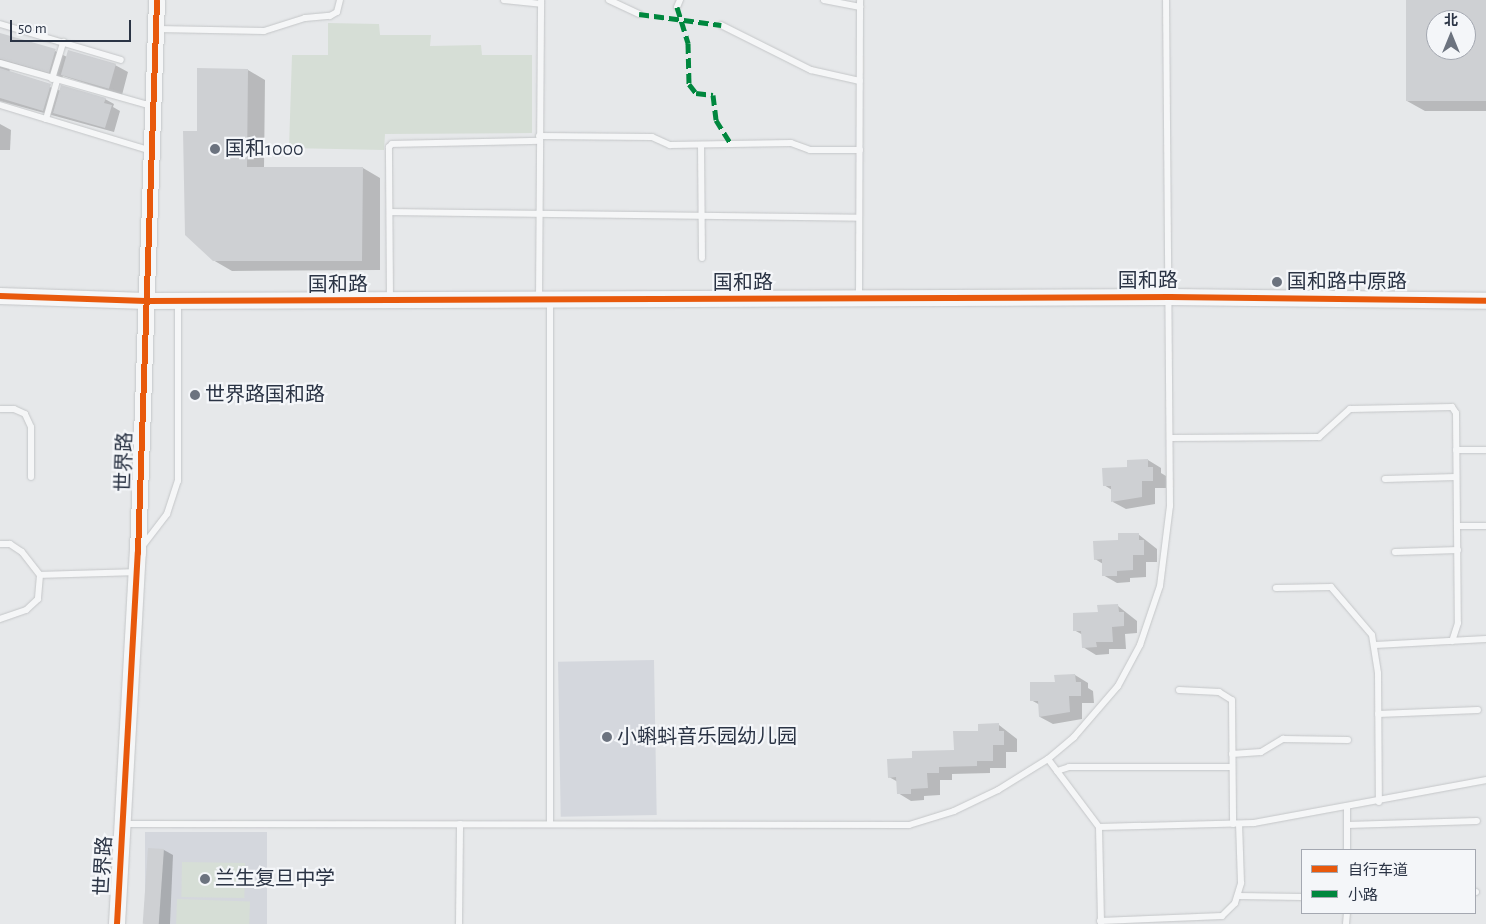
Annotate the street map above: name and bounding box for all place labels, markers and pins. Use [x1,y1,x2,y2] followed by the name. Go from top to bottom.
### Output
[225,137,304,161] place label: 国和1000
[209,143,221,155] marker: 国和1000
[1287,270,1407,294] place label: 国和路中原路
[1271,276,1283,288] marker: 国和路中原路
[205,383,325,407] place label: 世界路国和路
[189,389,201,401] marker: 世界路国和路
[617,725,797,749] place label: 小蝌蚪音乐园幼儿园
[601,731,613,743] marker: 小蝌蚪音乐园幼儿园
[215,867,335,891] place label: 兰生复旦中学
[199,873,211,885] marker: 兰生复旦中学

